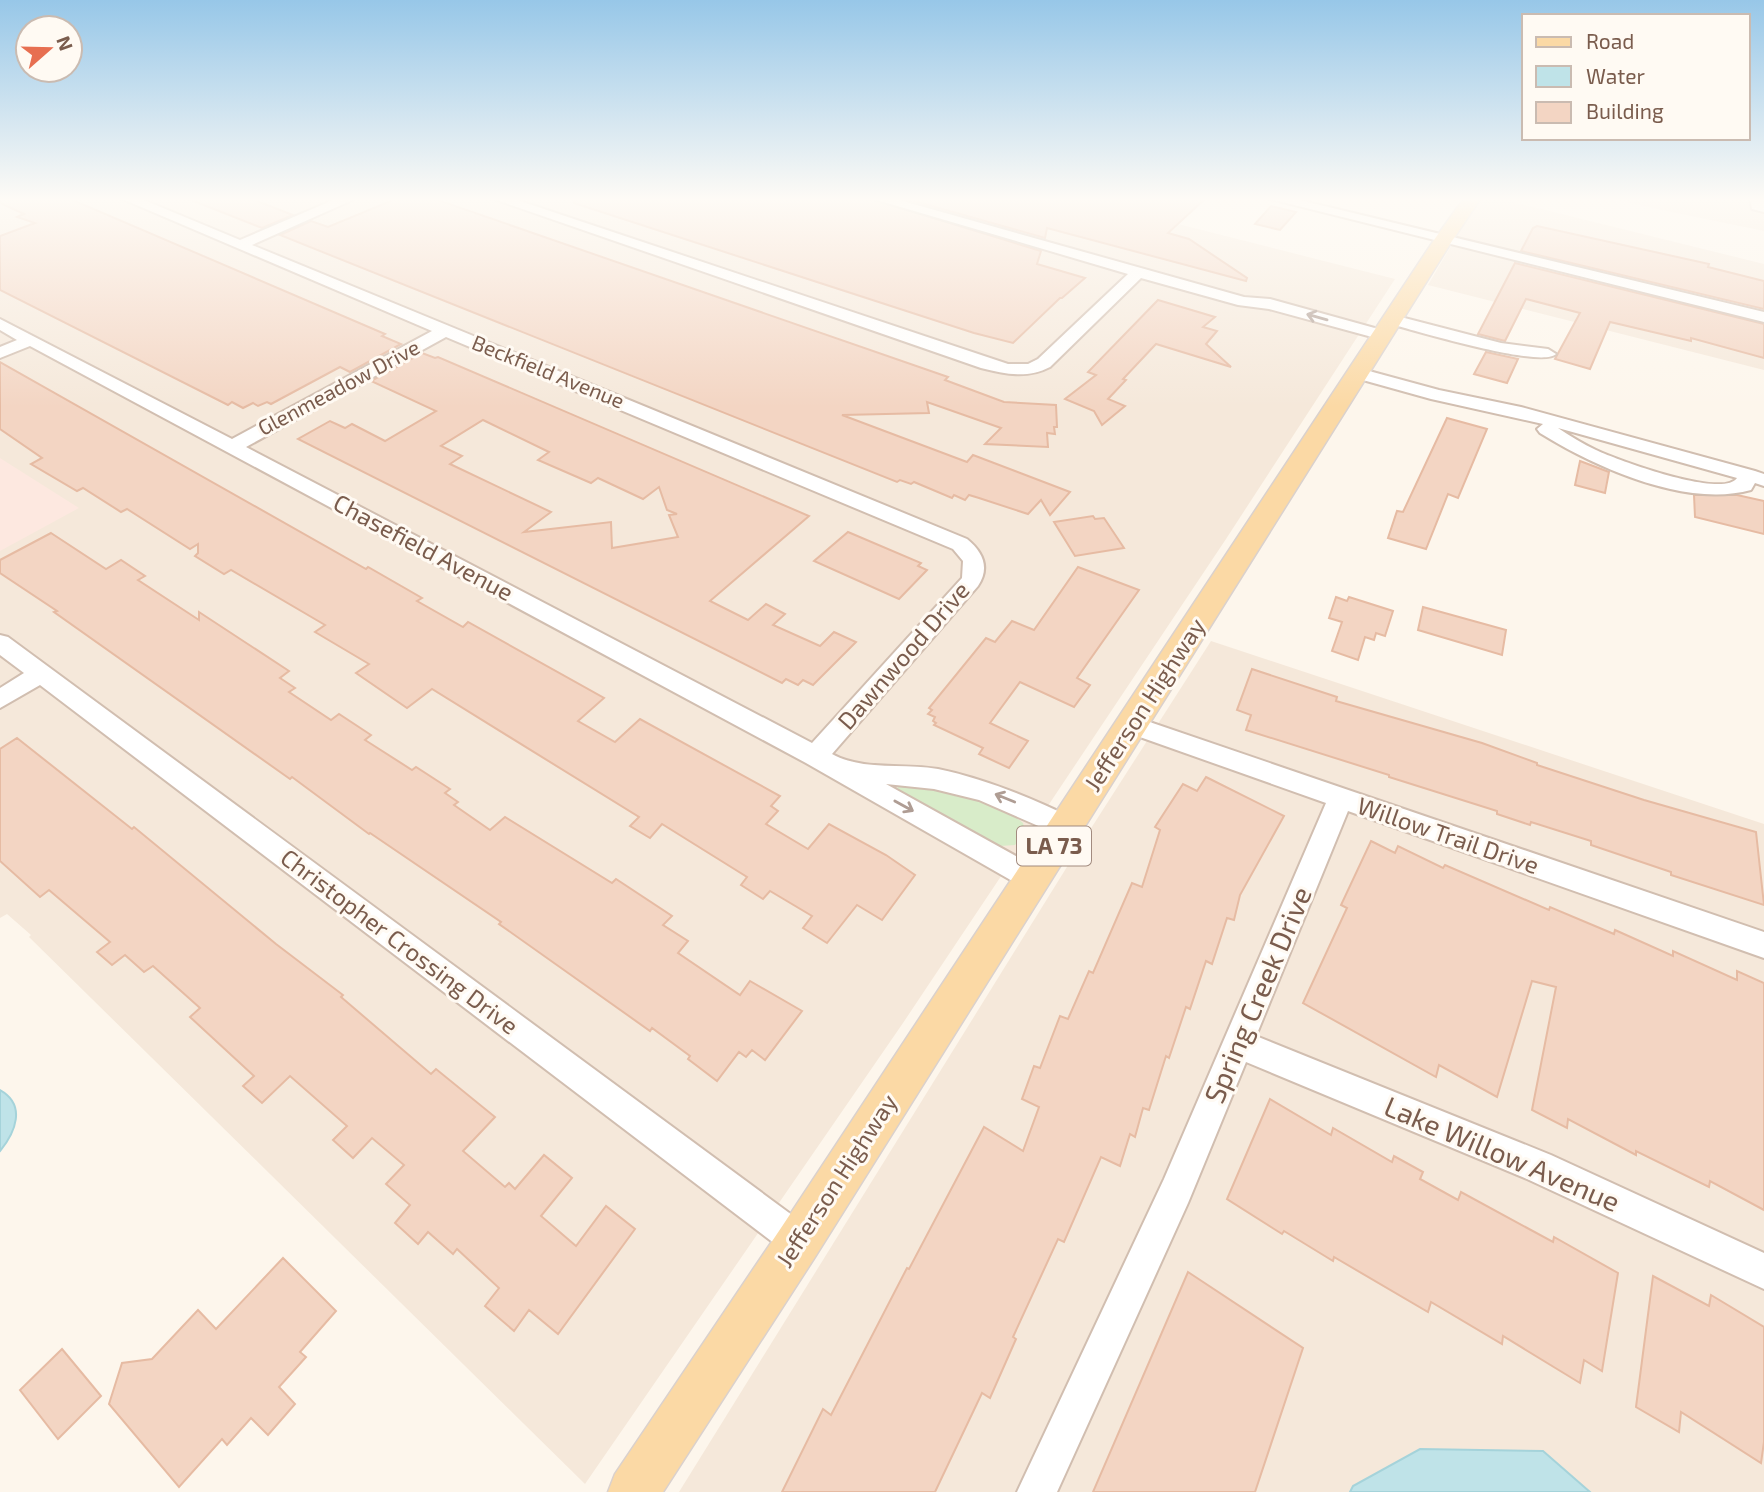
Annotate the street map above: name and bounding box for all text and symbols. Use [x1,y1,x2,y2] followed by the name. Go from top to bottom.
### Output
[14,14,84,84] north arrow
[1522,14,1750,140] legend
[1586,28,1634,53] text: Road
[52,33,79,53] text: N
[1586,63,1645,88] text: Water
[1586,98,1664,123] text: Building
[1306,310,1329,323] one-way arrow
[469,329,628,413] street label: Beckfield Avenue
[253,334,423,440] street label: Glenmeadow Drive
[329,487,519,606] street label: Chasefield Avenue
[831,575,975,735] street label: Dawnwood Drive
[1077,612,1211,796] street label: Jefferson Highway
[994,790,1016,803] one-way arrow
[1354,790,1543,879] street label: Willow Trail Drive
[893,800,914,813] one-way arrow
[1017,826,1091,866] road number: LA 73
[275,842,524,1040] street label: Christopher Crossing Drive
[1196,881,1318,1108] street label: Spring Creek Drive
[769,1088,903,1272] street label: Jefferson Highway
[1380,1088,1625,1218] street label: Lake Willow Avenue

